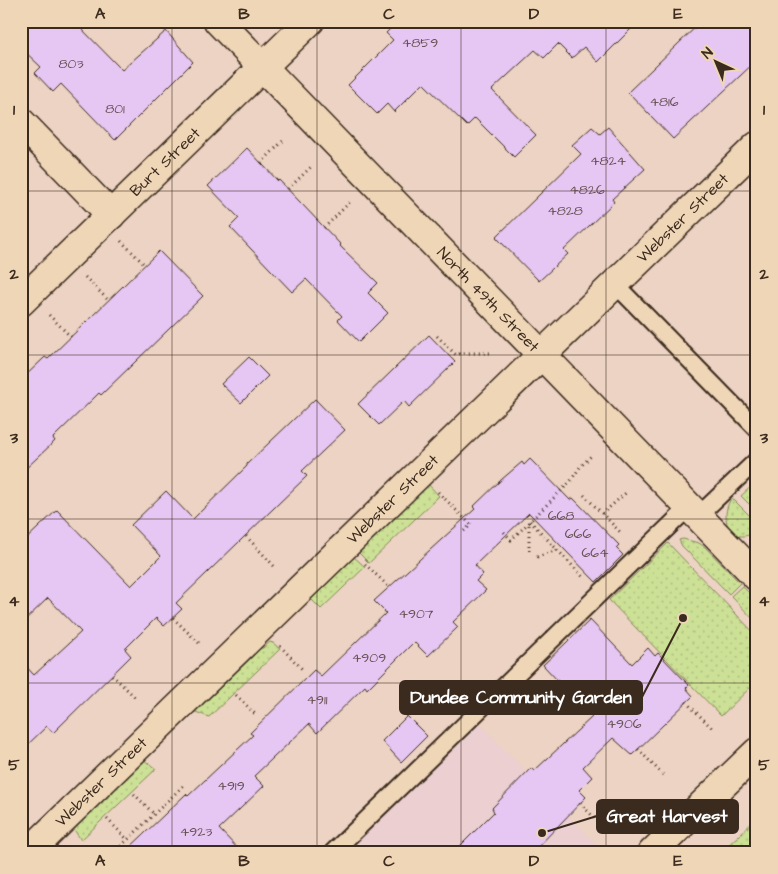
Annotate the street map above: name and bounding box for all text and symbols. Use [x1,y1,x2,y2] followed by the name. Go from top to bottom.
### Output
[95,3,106,25] text: A
[238,3,250,25] text: B
[383,3,395,25] text: C
[529,3,540,25] text: D
[673,3,683,25] text: E
[402,33,438,53] house number: 4859
[690,38,740,88] north arrow
[698,43,718,64] text: N
[58,54,84,74] house number: 803
[649,92,679,112] house number: 4816
[13,99,16,121] text: 1
[105,99,125,119] house number: 801
[763,99,766,121] text: 1
[125,122,206,201] street label: Burt Street
[590,151,627,171] house number: 4824
[632,168,734,268] street label: Webster Street
[569,180,605,200] house number: 4826
[547,201,583,221] house number: 4828
[432,242,545,357] street label: North 49th Street
[8,263,19,285] text: 2
[758,263,769,285] text: 2
[9,427,19,449] text: 3
[759,427,769,449] text: 3
[342,449,444,549] street label: Webster Street
[548,506,574,526] house number: 668
[565,524,591,544] house number: 666
[581,543,609,563] house number: 664
[9,590,20,612] text: 4
[759,590,770,612] text: 4
[399,604,434,624] house number: 4907
[352,648,386,668] house number: 4909
[400,681,642,714] callout: Dundee Community Garden
[410,685,632,711] text: Dundee Community Garden
[306,690,328,710] house number: 4911
[606,714,642,734] house number: 4906
[50,732,152,832] street label: Webster Street
[8,754,20,776] text: 5
[758,754,770,776] text: 5
[217,776,245,796] house number: 4919
[597,800,738,833] callout: Great Harvest
[606,804,728,829] text: Great Harvest
[180,822,212,842] house number: 4923
[95,850,106,872] text: A
[238,850,250,872] text: B
[383,850,395,872] text: C
[529,850,540,872] text: D
[673,850,683,872] text: E

